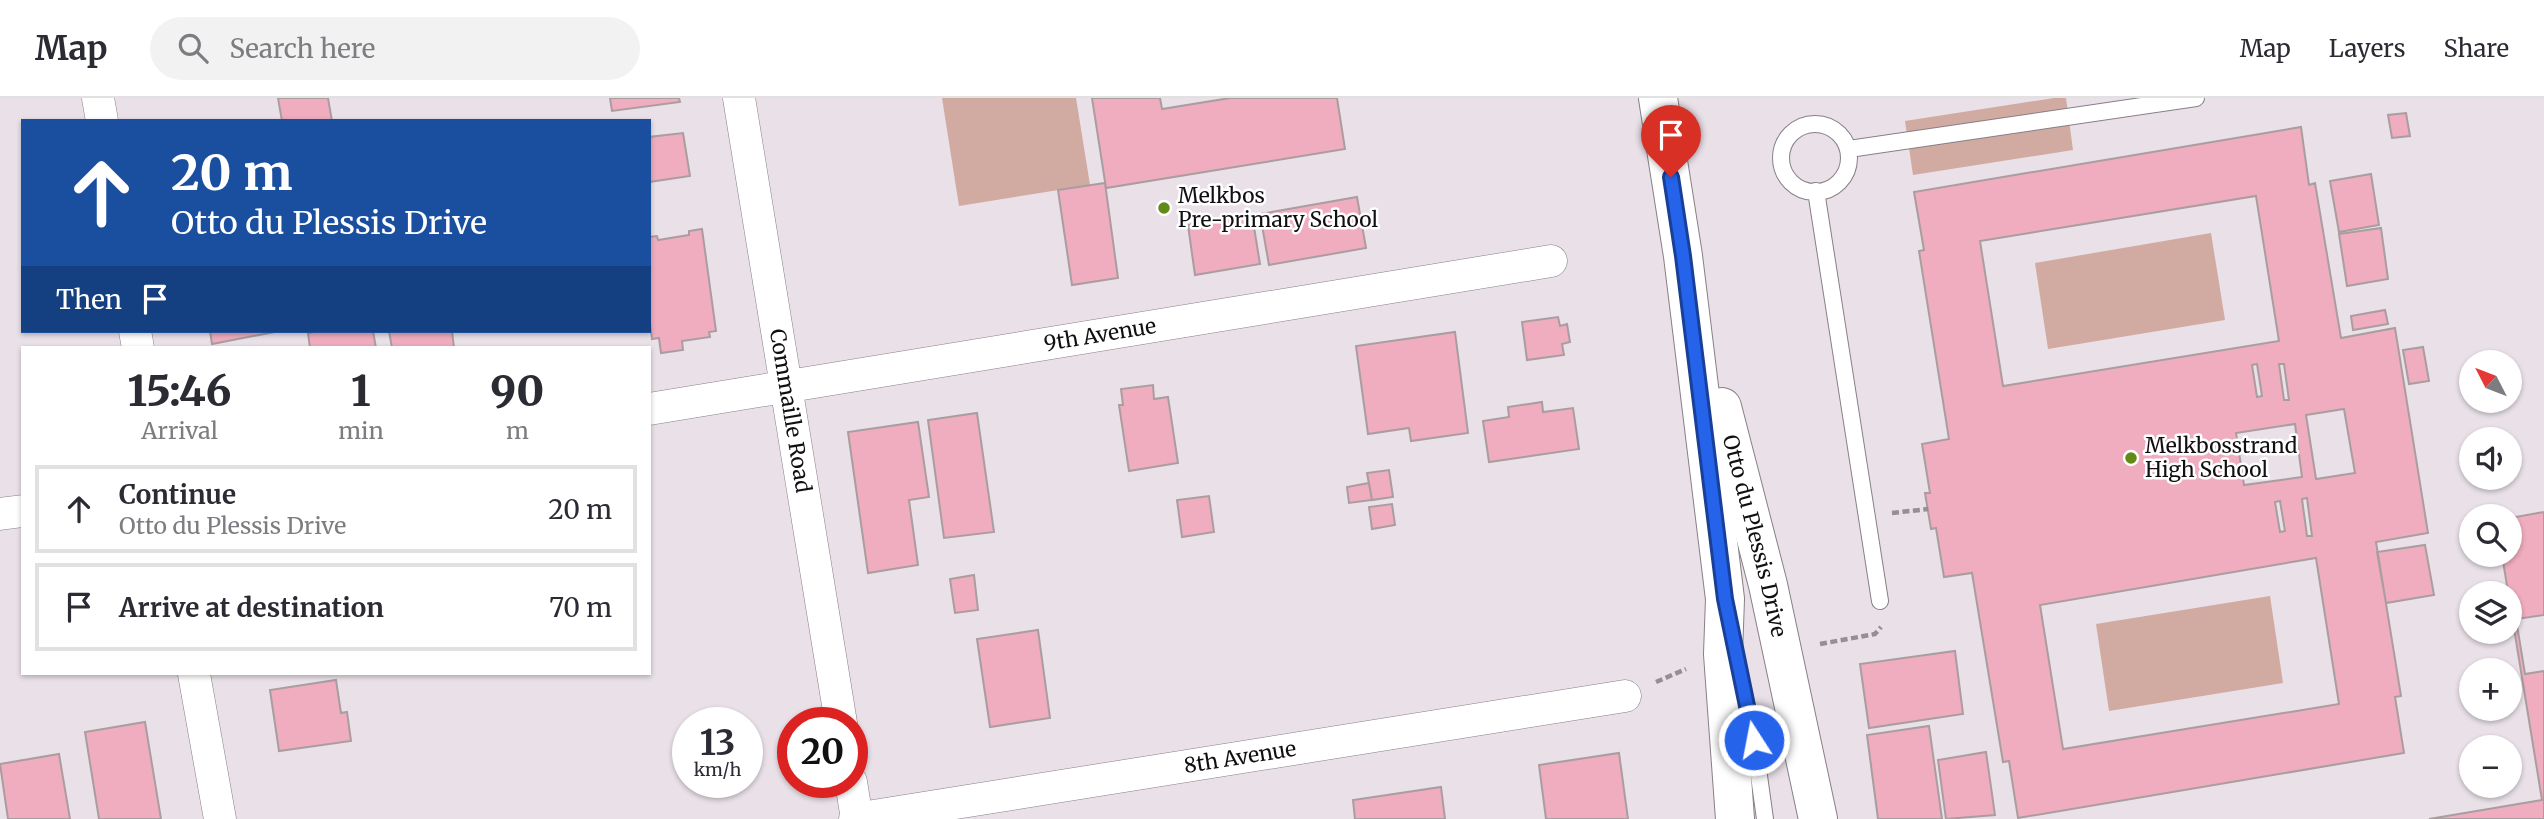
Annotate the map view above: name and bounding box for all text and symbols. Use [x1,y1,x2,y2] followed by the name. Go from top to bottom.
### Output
[150,17,640,80] search box
[35,28,108,69] text: Map
[174,29,212,67] icon: search
[230,32,375,65] text: Search here
[2240,33,2291,64] text: Map
[2329,33,2405,64] text: Layers
[2443,33,2509,64] text: Share
[1641,105,1701,177] pin
[1652,116,1690,154] icon: arrive
[171,142,292,203] text: 20 m
[56,147,147,238] icon: ahead
[1178,182,1378,233] place label: Melkbos Pre-primary School
[1156,200,1172,216] marker: Melkbos Pre-primary School
[171,203,487,243] text: Otto du Plessis Drive
[136,280,174,318] icon: arrive
[56,283,122,316] text: Then
[1042,312,1158,357] street label: 9th Avenue
[764,327,817,495] street label: Commaille Road
[2459,350,2522,413] north arrow
[2459,350,2522,798] map controls
[128,365,232,417] text: 15:46
[351,365,371,417] text: 1
[490,365,544,417] text: 90
[141,416,218,445] text: Arrival
[338,416,384,445] text: min
[506,416,529,445] text: m
[2459,427,2522,490] button: sound
[1717,432,1793,640] street label: Otto du Plessis Drive
[2145,432,2298,483] place label: Melkbosstrand High School
[2123,450,2139,466] marker: Melkbosstrand High School
[119,478,236,511] text: Continue
[60,490,98,528] icon: ahead
[548,493,612,526] text: 20 m
[2459,504,2522,567] button: search
[119,511,346,540] text: Otto du Plessis Drive
[2459,581,2522,644] button: layers
[60,588,98,626] icon: arrive
[119,591,384,624] text: Arrive at destination
[549,591,612,624] text: 70 m
[2459,658,2522,721] button: +
[1717,703,1791,777] position arrow
[777,707,868,798] speed limit sign: 20
[700,721,735,765] text: 13
[1182,735,1298,779] street label: 8th Avenue
[2459,735,2522,798] button: −
[694,758,741,781] text: km/h

